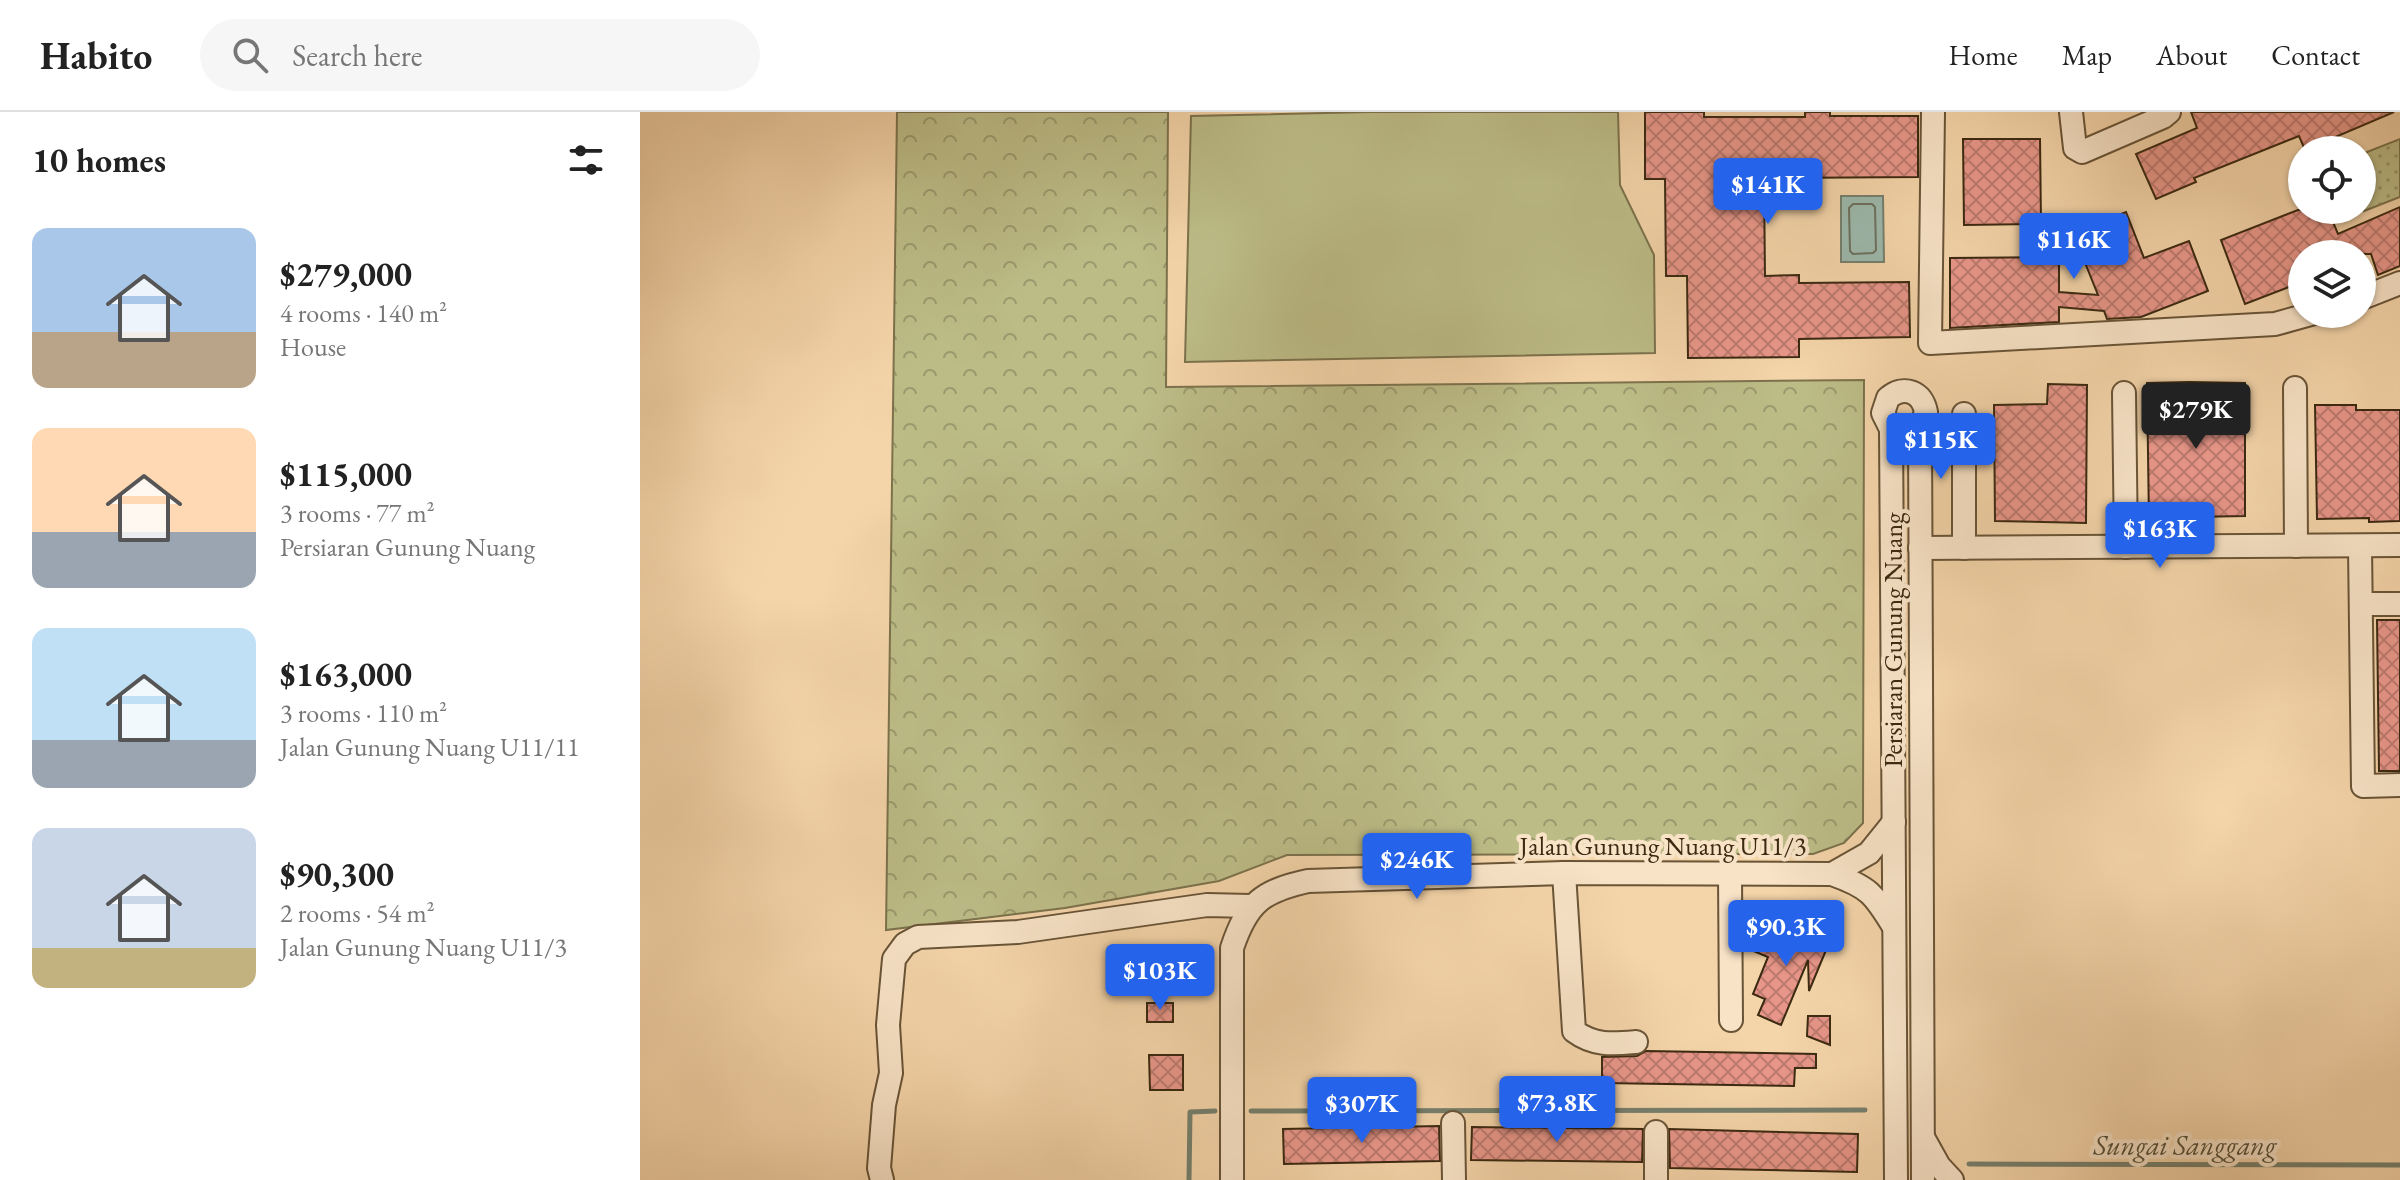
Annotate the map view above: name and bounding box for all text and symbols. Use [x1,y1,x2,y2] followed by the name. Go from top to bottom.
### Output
[200,19,760,91] search box
[40,31,152,80] text: Habito
[228,33,272,77] icon: search
[292,36,422,75] text: Search here
[1948,37,2018,73] text: Home
[2062,37,2112,73] text: Map
[2156,37,2227,73] text: About
[2271,37,2360,73] text: Contact
[2288,136,2376,328] map controls
[2288,136,2376,224] button: locate
[32,138,166,182] text: 10 homes
[564,138,608,182] icon: filters
[1712,158,1824,226] pin: $141K
[1731,167,1805,201] text: $141K
[2018,213,2130,281] pin: $116K
[2037,222,2111,256] text: $116K
[2288,240,2376,328] button: layers
[280,252,412,296] text: $279,000
[96,260,192,356] icon: home
[280,296,447,330] text: 4 rooms · 140 m²
[280,330,346,364] text: House
[2140,383,2252,451] pin: $279K
[2159,392,2233,426] text: $279K
[1885,413,1997,481] pin: $115K
[1904,422,1978,456] text: $115K
[280,452,412,496] text: $115,000
[96,460,192,556] icon: home
[280,496,435,530] text: 3 rooms · 77 m²
[2104,502,2216,570] pin: $163K
[2123,511,2197,545] text: $163K
[1876,512,1910,768] street label: Persiaran Gunung Nuang
[280,530,535,564] text: Persiaran Gunung Nuang
[280,652,412,696] text: $163,000
[96,660,192,756] icon: home
[280,696,447,730] text: 3 rooms · 110 m²
[280,730,579,764] text: Jalan Gunung Nuang U11/11
[1518,829,1807,863] street label: Jalan Gunung Nuang U11/3
[1361,833,1473,901] pin: $246K
[1380,842,1454,876] text: $246K
[280,852,394,896] text: $90,300
[96,860,192,956] icon: home
[280,896,435,930] text: 2 rooms · 54 m²
[1721,900,1851,968] pin: $90.3K
[1746,909,1826,943] text: $90.3K
[280,930,567,964] text: Jalan Gunung Nuang U11/3
[1104,944,1216,1012] pin: $103K
[1123,953,1197,987] text: $103K
[1492,1076,1622,1144] pin: $73.8K
[1306,1077,1418,1145] pin: $307K
[1517,1085,1597,1119] text: $73.8K
[1325,1086,1399,1120] text: $307K
[2092,1127,2278,1163] water label: Sungai Sanggang

